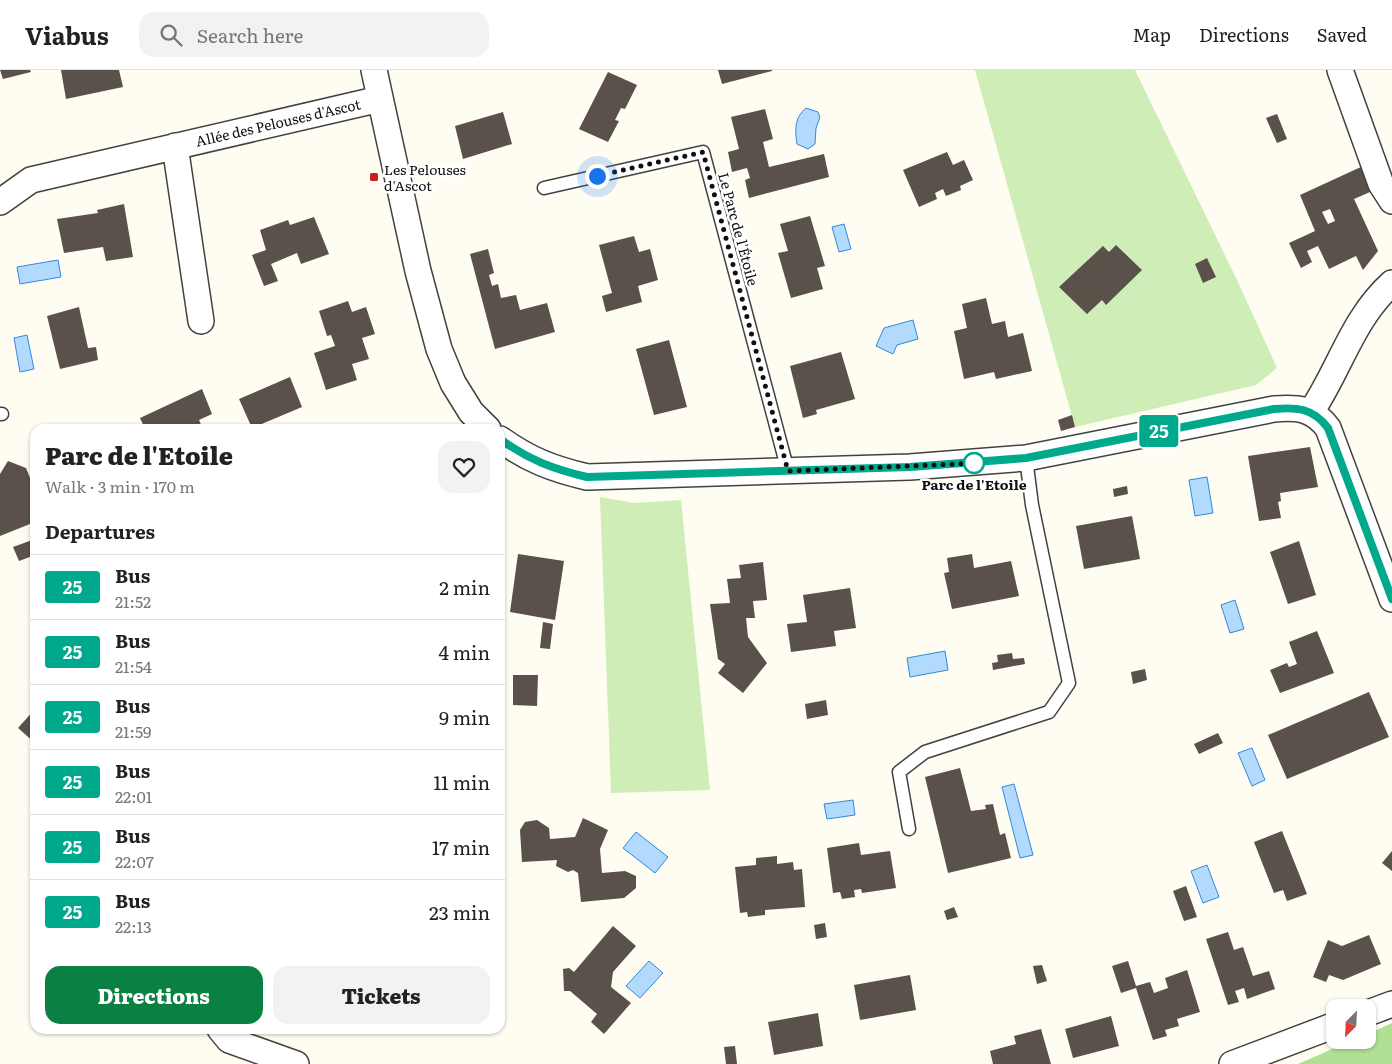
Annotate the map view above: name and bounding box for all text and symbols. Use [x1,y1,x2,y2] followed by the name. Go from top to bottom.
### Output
[139,12,489,57] search box
[25,17,109,52] text: Viabus
[157,21,185,49] icon: search
[197,21,303,49] text: Search here
[1133,21,1171,48] text: Map
[1199,21,1289,48] text: Directions
[1317,21,1367,48] text: Saved
[194,93,363,151] street label: Allée des Pelouses d'Ascot
[384,159,466,195] place label: Les Pelouses d'Ascot
[585,164,610,189] your location
[714,170,764,288] street label: Le Parc de l'Étoile
[368,171,380,183] marker: Les Pelouses d'Ascot
[1136,415,1182,447] line badge: 25
[1149,417,1169,444] text: 25
[45,437,233,472] text: Parc de l'Etoile
[438,441,490,493] button: heart
[963,452,985,474] marker: Parc de l'Etoile
[45,474,195,498] text: Walk · 3 min · 170 m
[921,474,1027,494] place label: Parc de l'Etoile
[45,517,155,545] text: Departures
[115,561,150,589] text: Bus
[63,573,82,600] text: 25
[439,573,490,601] text: 2 min
[115,589,151,613] text: 21:52
[115,626,150,654] text: Bus
[63,638,82,665] text: 25
[438,638,490,666] text: 4 min
[115,654,152,678] text: 21:54
[115,691,150,719] text: Bus
[63,703,82,730] text: 25
[439,703,490,731] text: 9 min
[115,719,151,743] text: 21:59
[115,756,150,784] text: Bus
[63,768,82,795] text: 25
[433,768,490,796] text: 11 min
[115,784,152,808] text: 22:01
[115,821,150,849] text: Bus
[63,833,82,860] text: 25
[432,833,490,861] text: 17 min
[115,849,154,873] text: 22:07
[115,886,150,914] text: Bus
[63,898,82,925] text: 25
[429,898,490,926] text: 23 min
[115,914,152,938] text: 22:13
[45,966,263,1024] button: Directions
[273,966,490,1024] button: Tickets
[1326,999,1376,1049] north arrow
[1326,999,1376,1049] map controls

